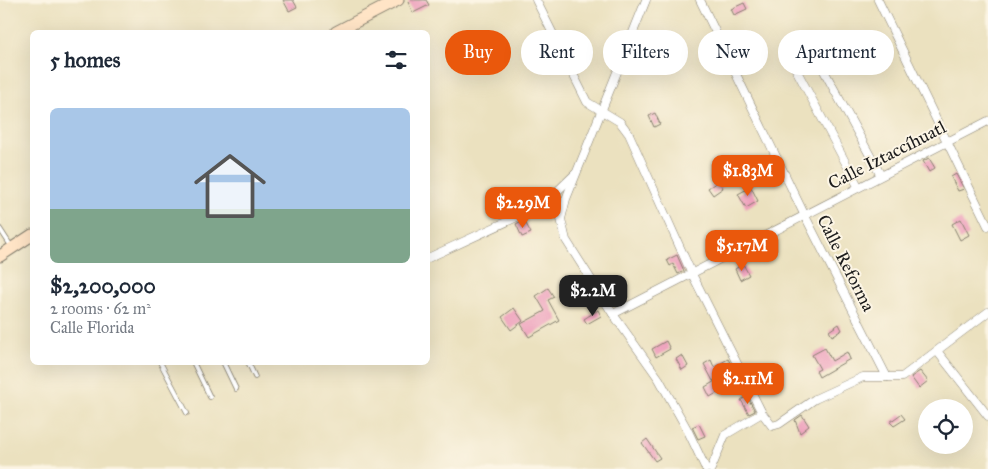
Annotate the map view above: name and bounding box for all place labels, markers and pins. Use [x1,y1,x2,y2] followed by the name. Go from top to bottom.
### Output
[707,154,789,197] pin: $1.83M
[482,186,564,229] pin: $2.29M
[701,230,783,272] pin: $5.17M
[558,274,628,317] pin: $2.2M
[707,362,789,405] pin: $2.11M

